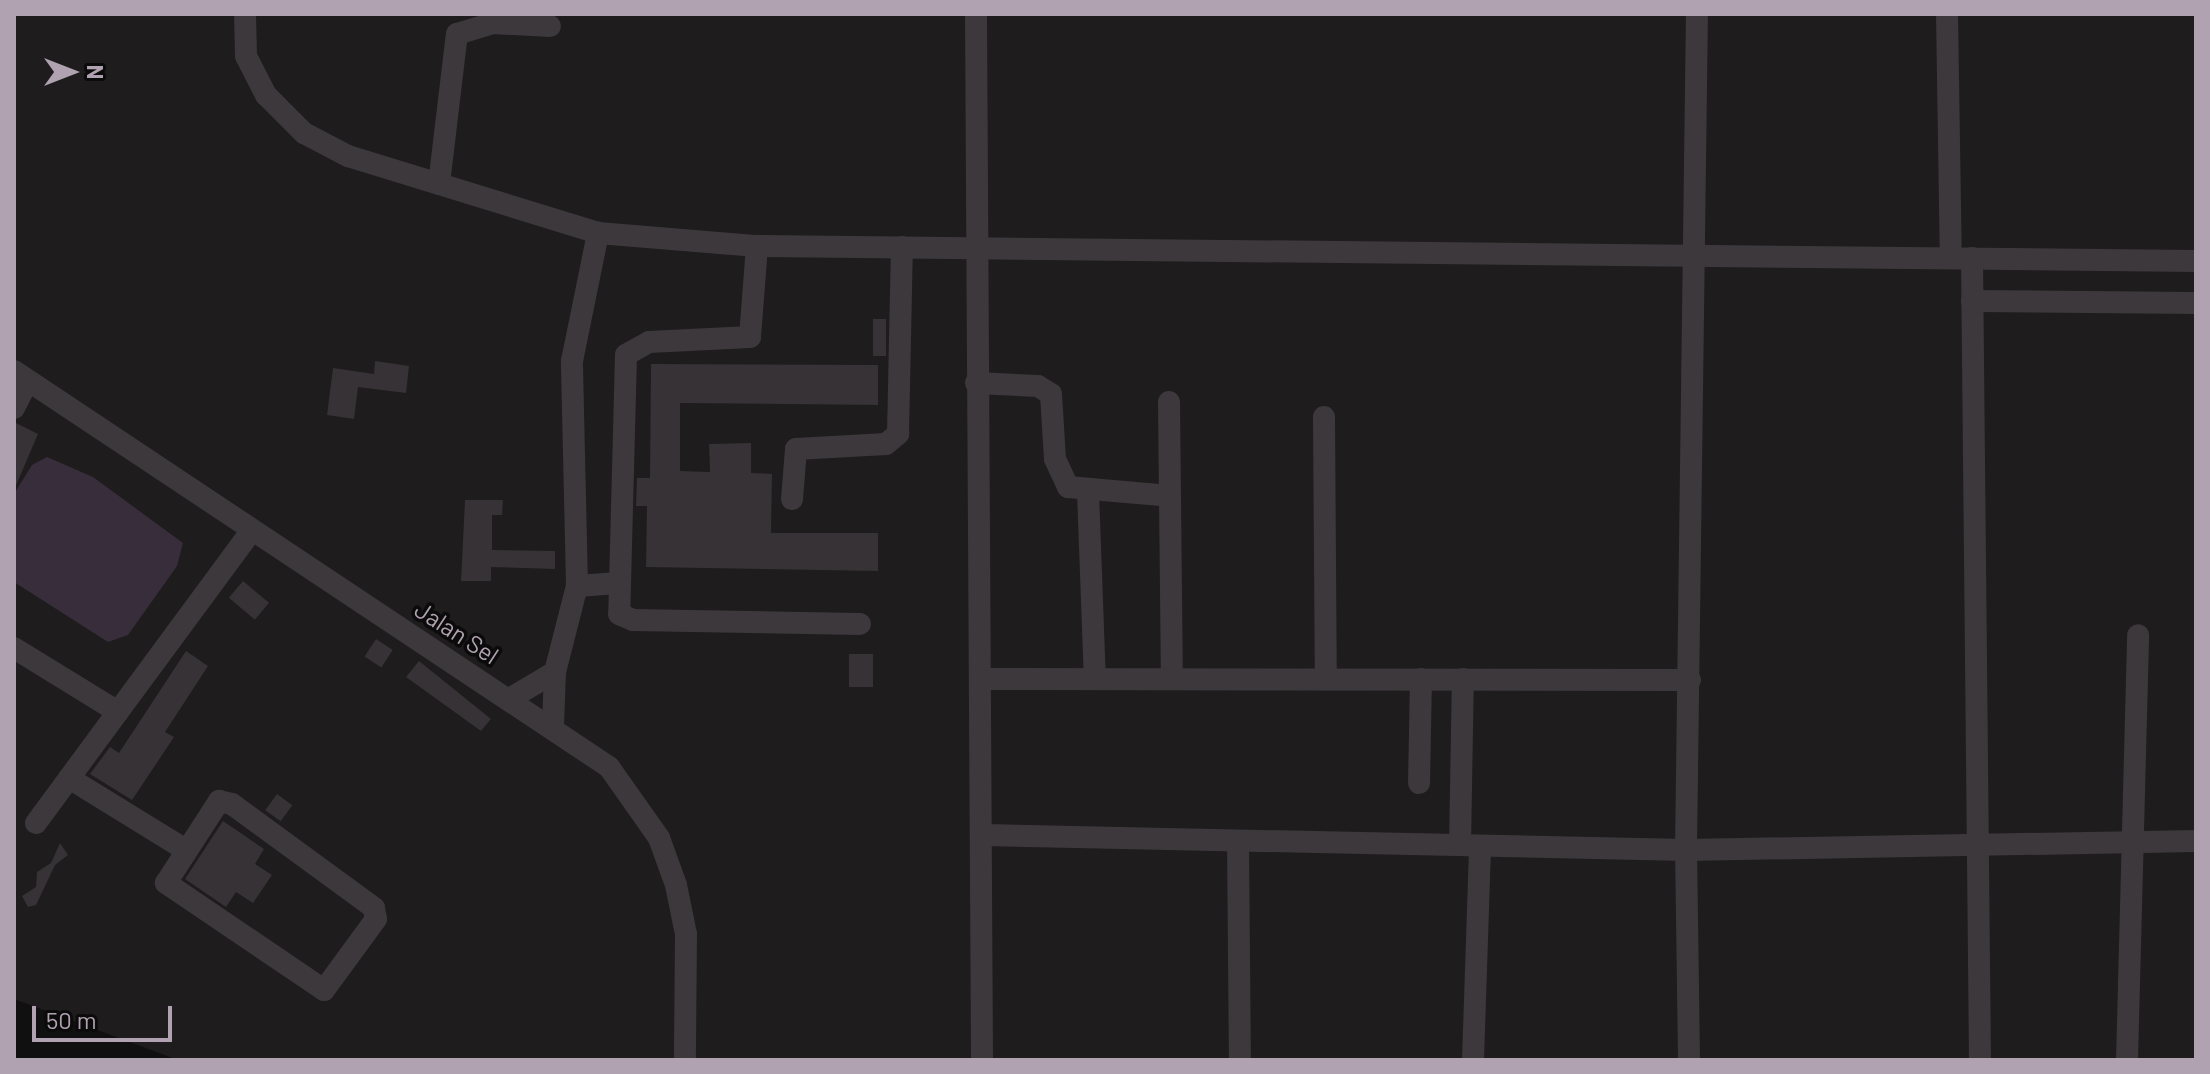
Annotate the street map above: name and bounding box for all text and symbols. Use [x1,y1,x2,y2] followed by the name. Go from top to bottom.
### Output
[32,32,112,112] north arrow
[83,65,109,79] text: N
[410,594,504,670] street label: Jalan Sel
[36,990,176,1040] scale bar
[46,1005,97,1034] text: 50 m

